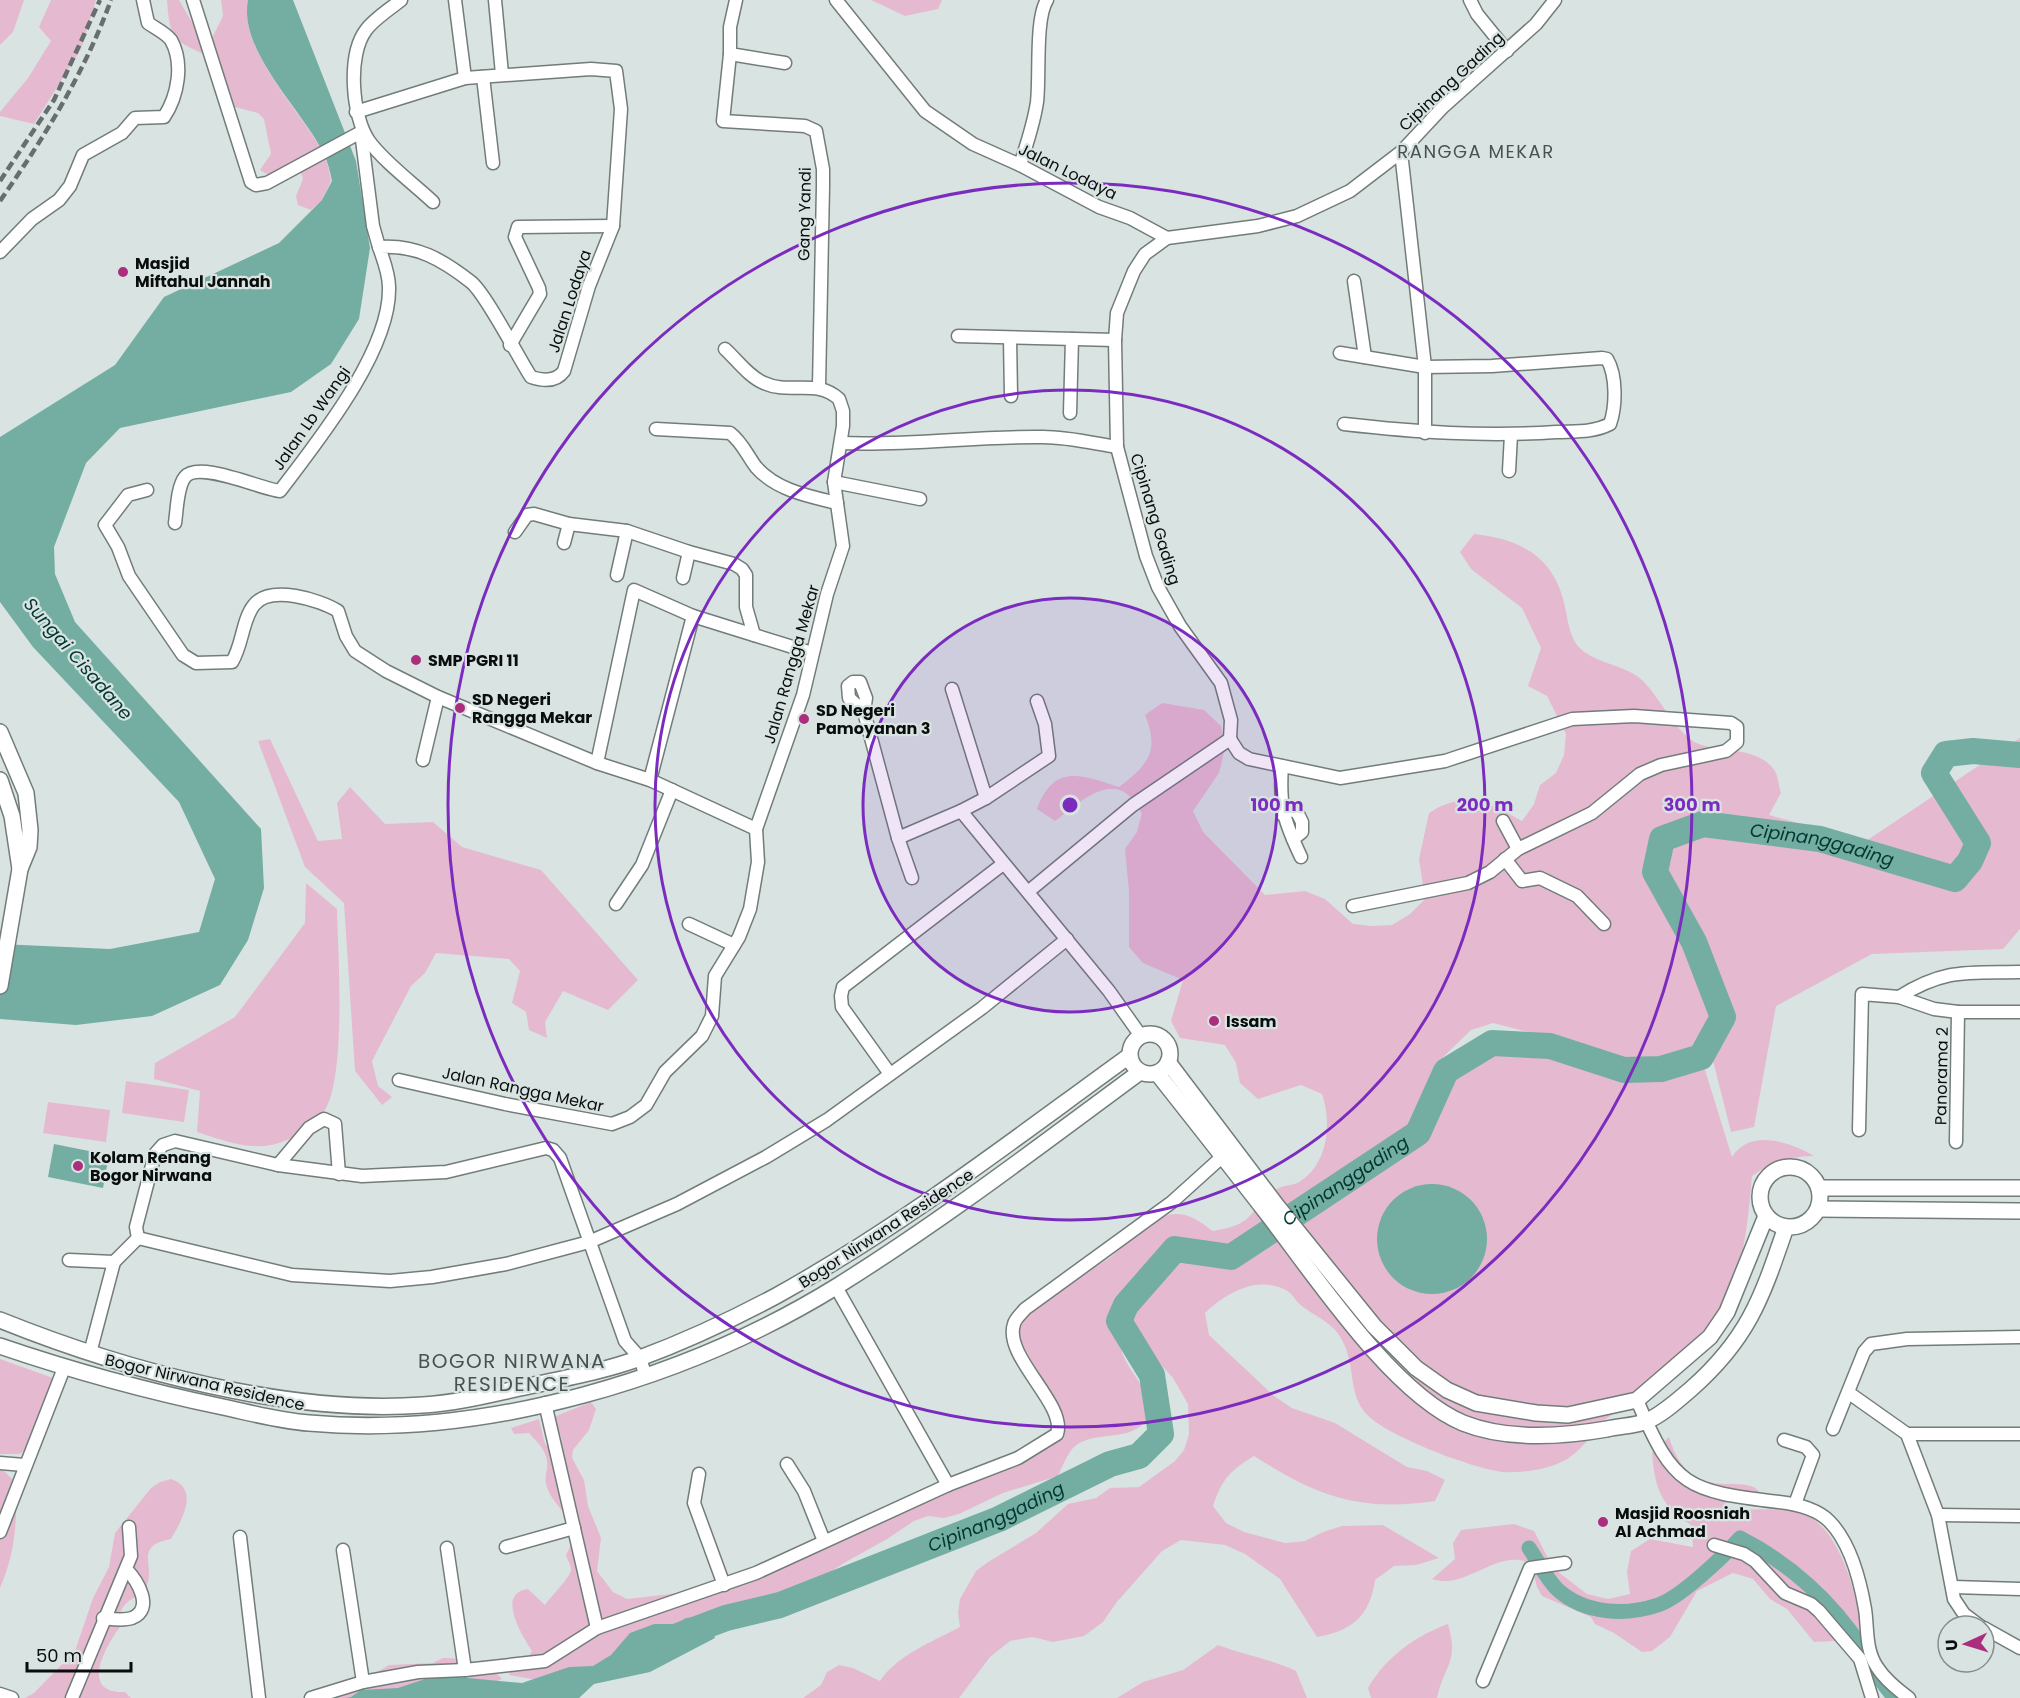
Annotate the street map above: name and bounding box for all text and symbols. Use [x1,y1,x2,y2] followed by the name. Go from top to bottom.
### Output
[1394,26,1509,136] street label: Cipinang Gading
[1015,138,1121,205] street label: Jalan Lodaya
[1397,139,1555,164] district label: RANGGA MEKAR
[792,167,817,261] street label: Gang Yandi
[542,247,597,356] street label: Jalan Lodaya
[135,252,271,293] place label: Masjid Miftahul Jannah
[116,265,130,279] marker: Masjid Miftahul Jannah
[267,362,356,475] street label: Jalan Lb Wangi
[1125,451,1186,588] street label: Cipinang Gading
[758,582,825,747] street label: Jalan Rangga Mekar
[18,592,139,725] water label: Sungai Cisadane
[428,649,519,672] place label: SMP PGRI 11
[409,653,423,667] marker: SMP PGRI 11
[472,688,592,729] place label: SD Negeri Rangga Mekar
[816,699,930,740] place label: SD Negeri Pamoyanan 3
[453,701,467,715] marker: SD Negeri Rangga Mekar
[797,712,811,726] marker: SD Negeri Pamoyanan 3
[1250,792,1304,817] text: 100 m
[1457,792,1513,817] text: 200 m
[1663,792,1721,817] text: 300 m
[1060,795,1080,815] centre of rings
[1749,817,1897,872] water label: Cipinanggading
[1226,1010,1276,1033] place label: Issam
[1207,1014,1221,1028] marker: Issam
[1929,1027,1954,1125] street label: Panorama 2
[440,1061,606,1118] street label: Jalan Rangga Mekar
[1277,1130,1413,1232] water label: Cipinanggading
[90,1146,212,1187] place label: Kolam Renang Bogor Nirwana
[71,1159,85,1173] marker: Kolam Renang Bogor Nirwana
[794,1163,978,1294] street label: Bogor Nirwana Residence
[418,1347,606,1398] district label: BOGOR NIRWANA RESIDENCE
[103,1348,307,1417] street label: Bogor Nirwana Residence
[924,1476,1068,1558] water label: Cipinanggading
[1615,1502,1750,1543] place label: Masjid Roosniah Al Achmad
[1596,1515,1610,1529] marker: Masjid Roosniah Al Achmad
[1936,1614,1996,1674] north arrow
[27,1635,130,1673] scale bar
[1940,1639,1963,1651] text: U
[36,1643,82,1668] text: 50 m

